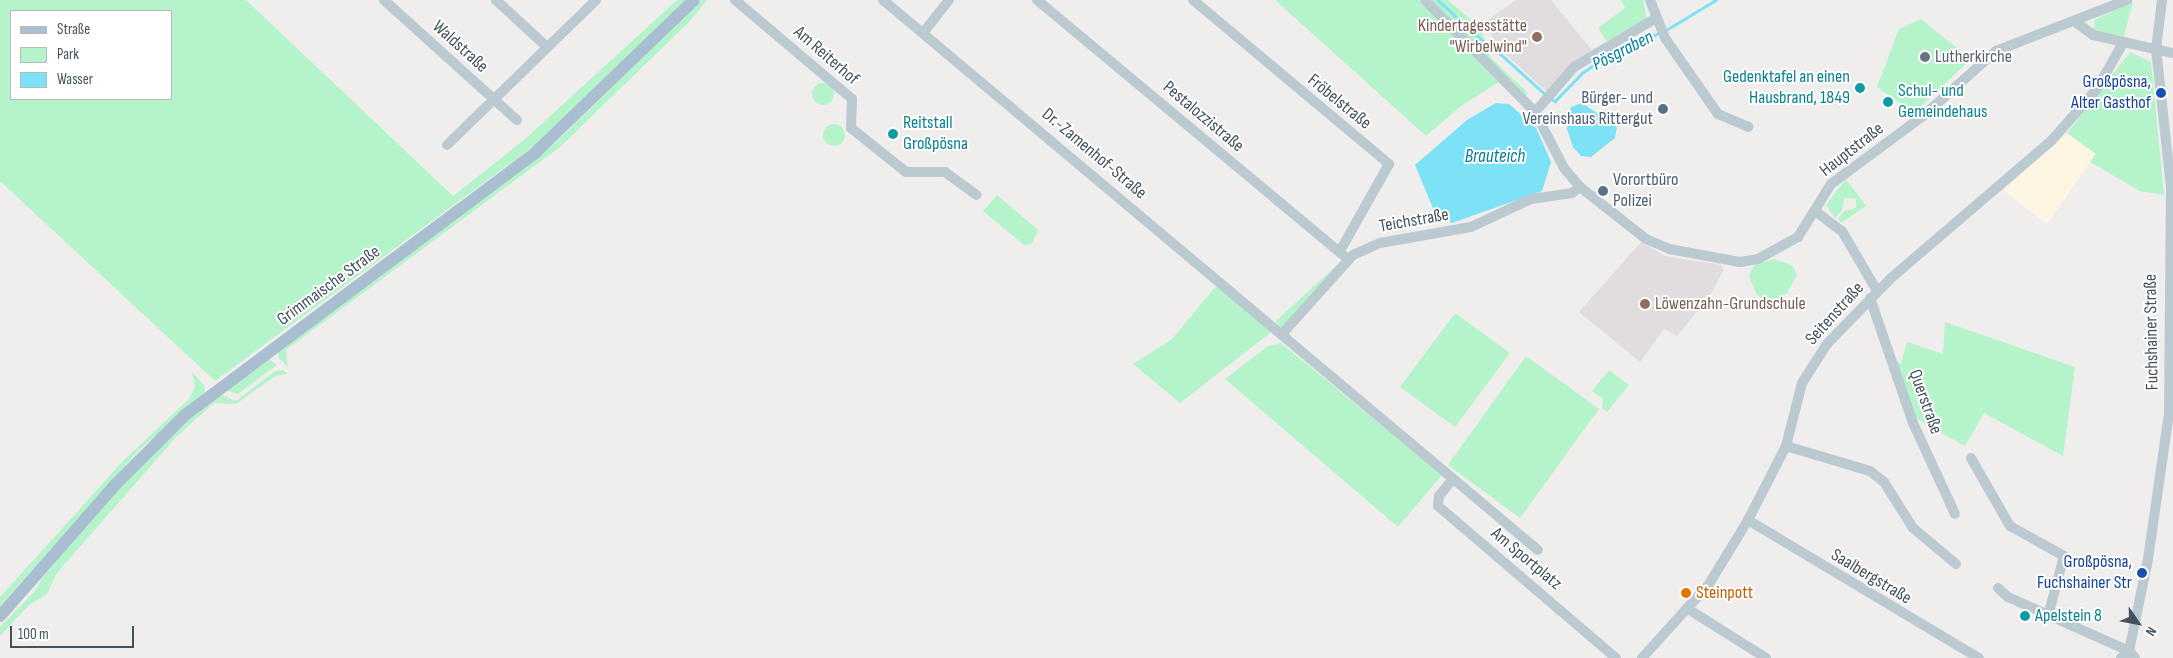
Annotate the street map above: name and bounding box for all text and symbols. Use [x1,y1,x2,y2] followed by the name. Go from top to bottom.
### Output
[10,10,172,100] legend
[428,16,492,78] street label: Waldstraße
[1418,16,1527,58] place label: Kindertagesstätte "Wirbelwind"
[57,20,90,39] text: Straße
[789,22,863,90] street label: Am Reiterhof
[1589,26,1657,76] water label: Pösgraben
[1531,31,1543,43] marker: Kindertagesstätte "Wirbelwind"
[57,45,79,64] text: Park
[1935,46,2012,68] place label: Lutherkirche
[1919,51,1931,63] marker: Lutherkirche
[1723,67,1850,110] place label: Gedenktafel an einen Hausbrand, 1849
[57,70,93,89] text: Wasser
[1303,70,1375,134] street label: Fröbelstraße
[2071,72,2151,115] place label: Großpösna, Alter Gasthof
[1158,77,1248,157] street label: Pestalozzistraße
[1898,81,1987,124] place label: Schul- und Gemeindehaus
[1854,82,1866,94] marker: Gedenktafel an einen Hausbrand, 1849
[2155,87,2167,99] marker: Großpösna, Alter Gasthof
[1523,88,1653,130] place label: Bürger- und Vereinshaus Rittergut
[1882,96,1894,108] marker: Schul- und Gemeindehaus
[1657,103,1669,115] marker: Bürger- und Vereinshaus Rittergut
[1037,104,1151,204] street label: Dr.-Zamenhof-Straße
[903,113,968,156] place label: Reitstall Großpösna
[1816,118,1888,182] street label: Hauptstraße
[887,128,899,140] marker: Reitstall Großpösna
[1465,146,1525,168] water label: Brauteich
[1613,170,1679,212] place label: Vorortbüro Polizei
[1597,185,1609,197] marker: Vorortbüro Polizei
[1378,204,1450,238] street label: Teichstraße
[273,241,385,331] street label: Grimmaische Straße
[2140,274,2164,390] street label: Fuchshainer Straße
[1801,278,1869,350] street label: Seitenstraße
[1655,293,1806,315] place label: Löwenzahn-Grundschule
[1639,298,1651,310] marker: Löwenzahn-Grundschule
[1903,367,1947,437] street label: Querstraße
[1486,523,1566,595] street label: Am Sportplatz
[1827,545,1915,609] street label: Saalbergstraße
[2037,552,2132,594] place label: Großpösna, Fuchshainer Str
[2136,567,2148,579] marker: Großpösna, Fuchshainer Str
[1696,582,1753,604] place label: Steinpott
[1680,587,1692,599] marker: Steinpott
[2113,598,2163,648] north arrow
[2035,605,2102,627] place label: Apelstein 8
[2019,610,2031,622] marker: Apelstein 8
[12,616,136,648] scale bar
[2142,624,2160,639] text: N
[18,625,49,644] text: 100 m

